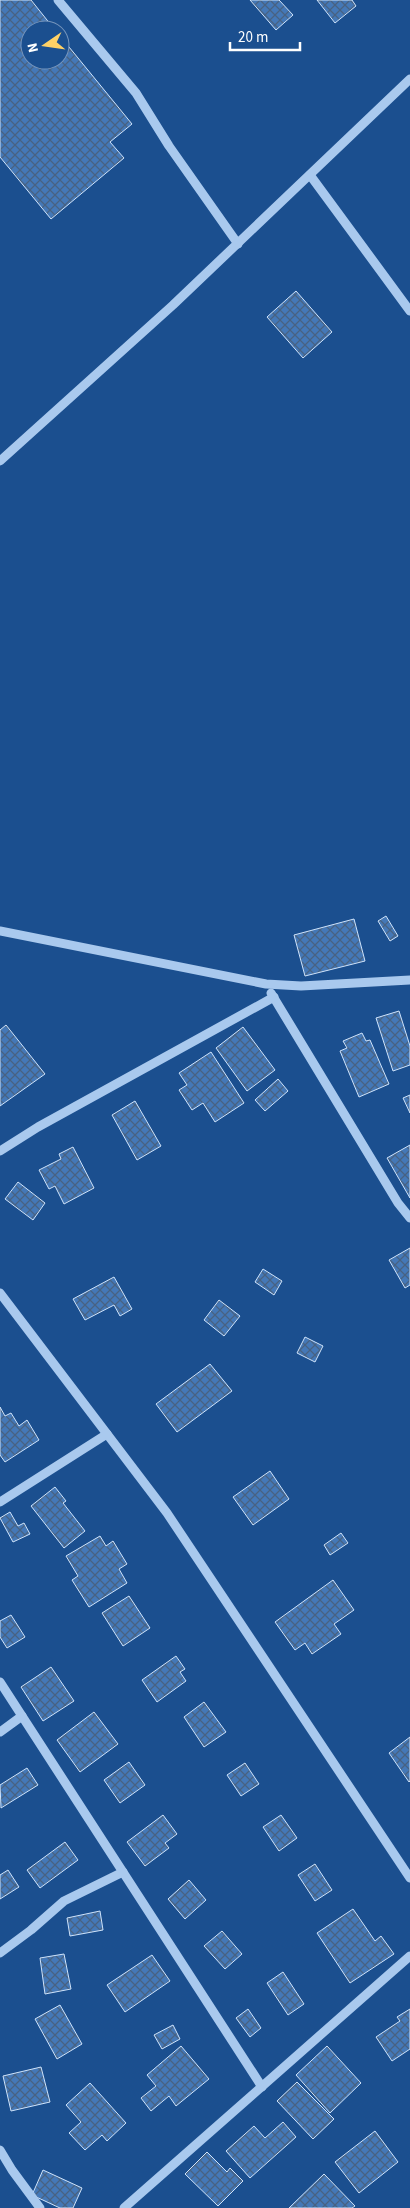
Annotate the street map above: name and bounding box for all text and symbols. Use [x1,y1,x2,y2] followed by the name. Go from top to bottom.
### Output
[20,20,70,70] north arrow
[230,20,300,52] scale bar
[238,27,268,48] text: 20 m
[23,41,44,54] text: N

